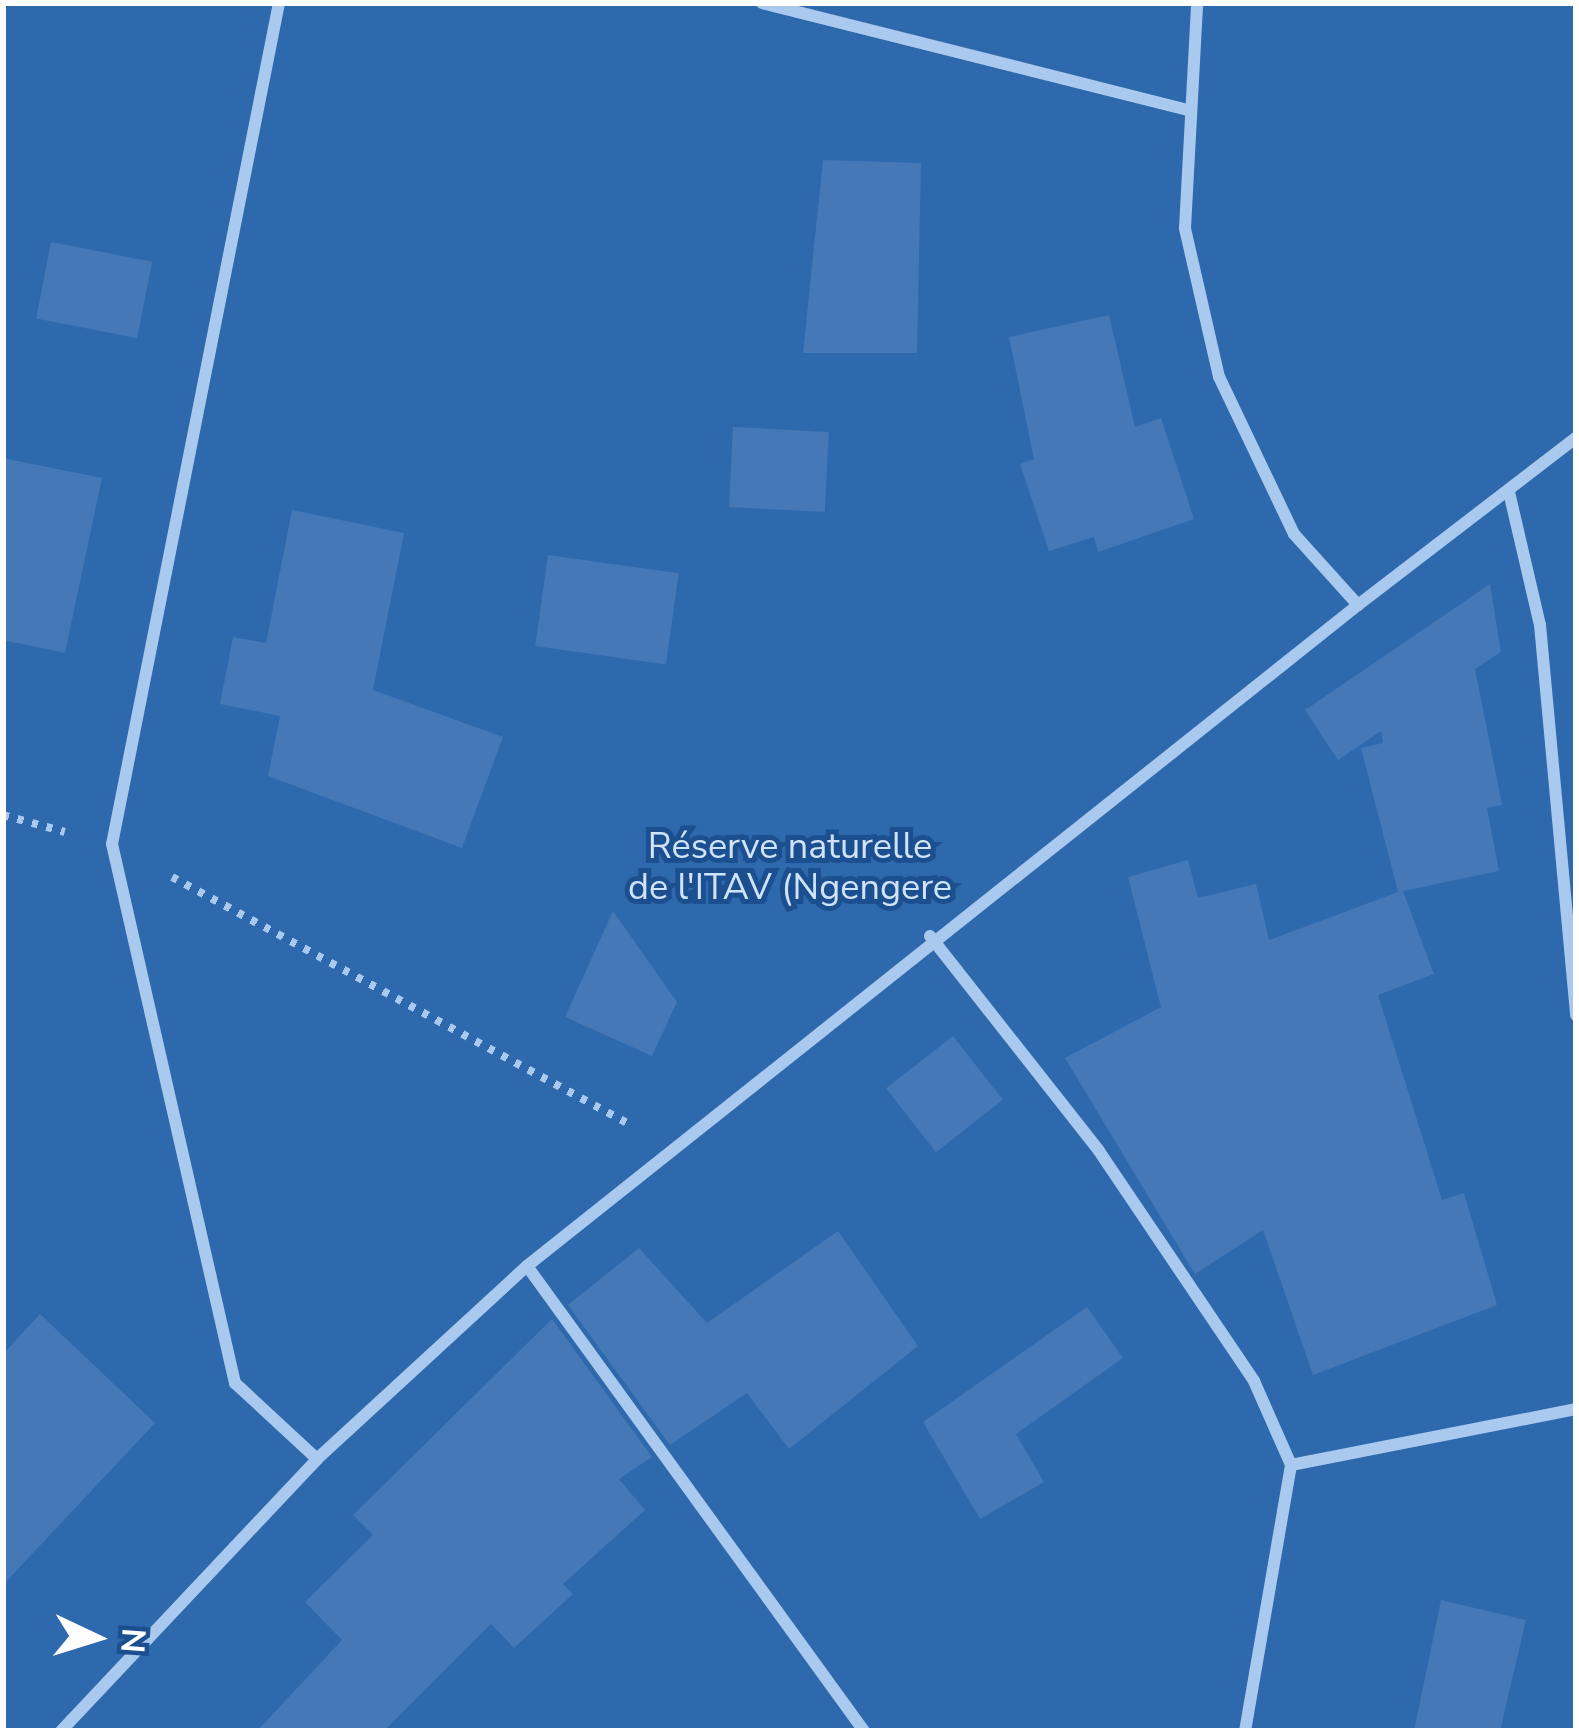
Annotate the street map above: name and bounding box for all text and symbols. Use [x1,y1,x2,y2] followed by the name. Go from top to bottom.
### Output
[628,824,952,909] park label: Réserve naturelle de l'ITAV (Ngengere
[36,1578,156,1698] north arrow
[109,1627,156,1654] text: N

